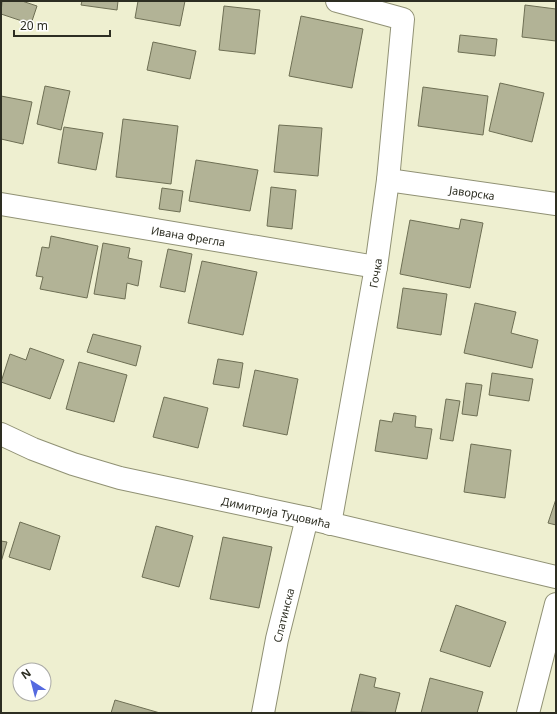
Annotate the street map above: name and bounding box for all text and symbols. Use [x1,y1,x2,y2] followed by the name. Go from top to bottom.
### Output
[14,12,110,38] scale bar
[20,17,48,34] text: 20 m
[447,181,496,203] street label: Јаворска
[150,222,227,249] street label: Ивана Фрегла
[365,257,385,289] street label: Гочка
[220,492,332,531] street label: Димитрија Туцовића
[269,586,297,644] street label: Слатинска
[12,662,52,702] north arrow
[18,665,34,682] text: N

